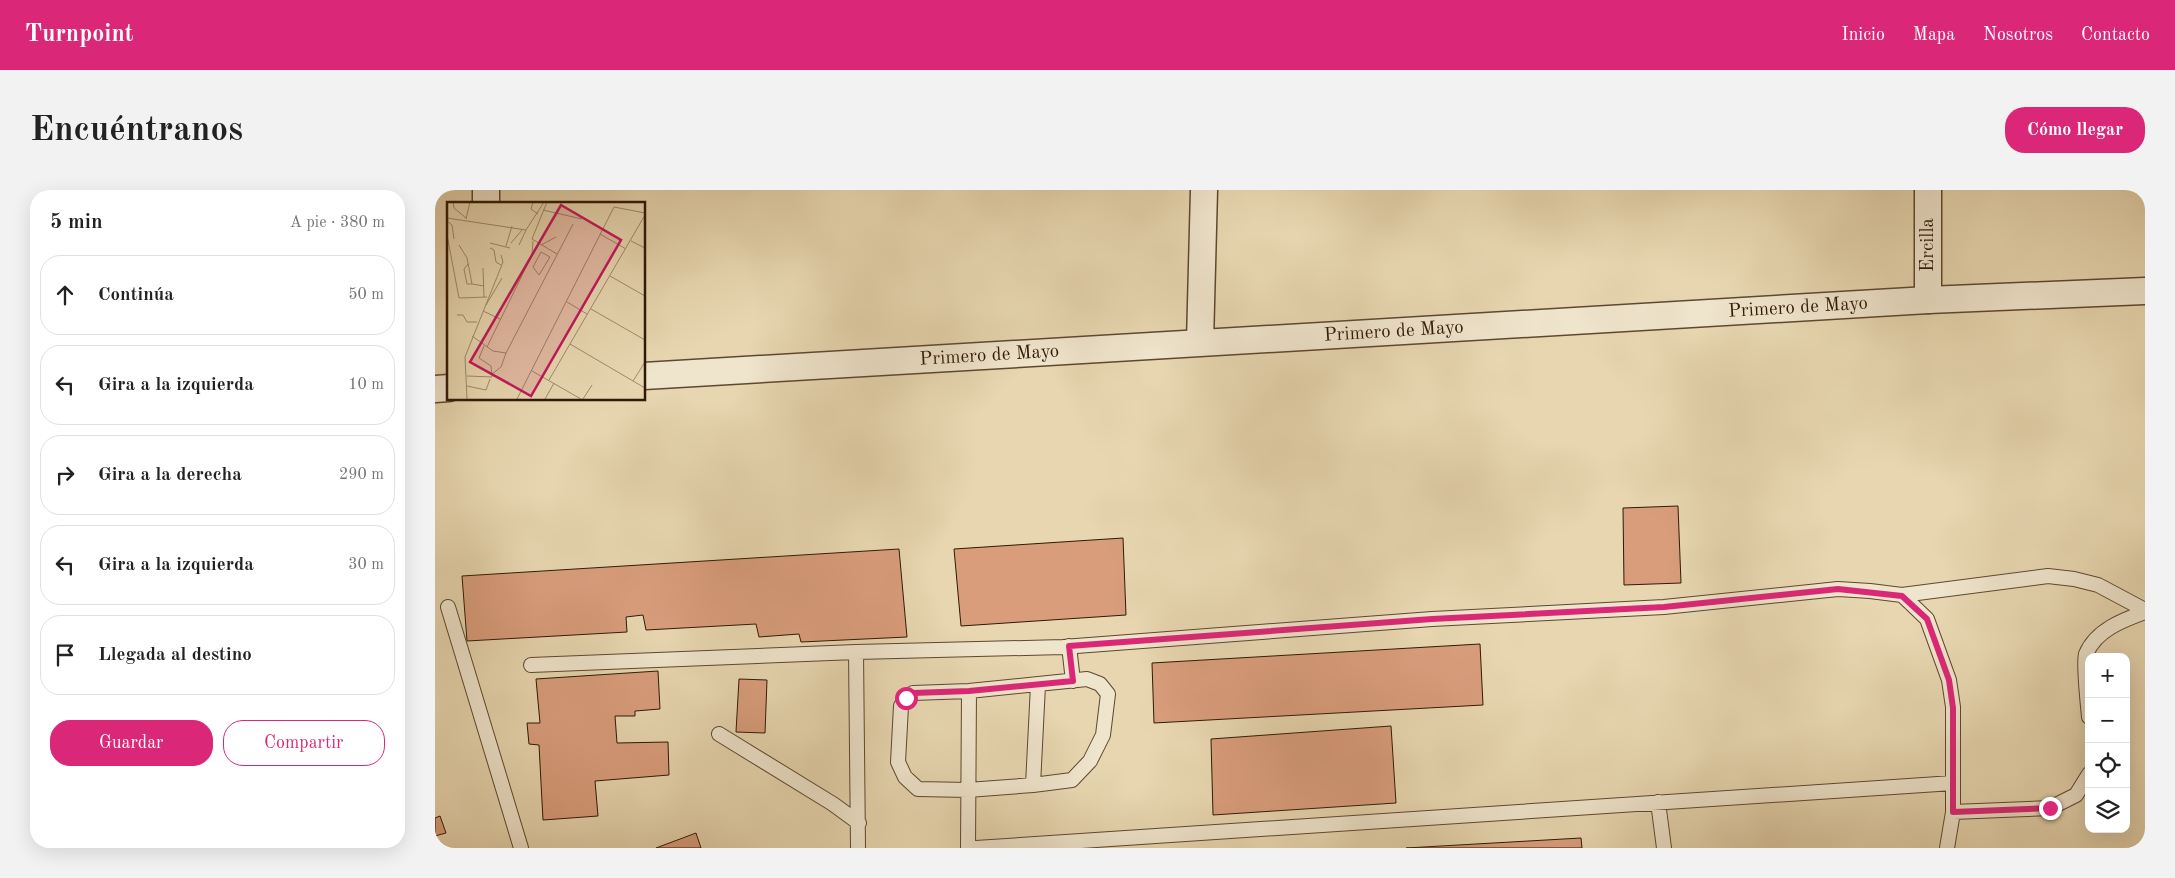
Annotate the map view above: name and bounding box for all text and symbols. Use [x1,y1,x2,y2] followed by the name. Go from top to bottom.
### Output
[25,23,133,47] text: Turnpoint
[1842,26,1885,44] text: Inicio
[1913,26,1955,44] text: Mapa
[1983,26,2053,44] text: Nosotros
[2081,26,2150,44] text: Contacto
[2005,107,2145,153] button: Cómo llegar
[30,113,243,148] text: Encuéntranos
[447,202,645,400] inset map
[50,212,103,233] text: 5 min
[290,215,385,231] text: A pie · 380 m
[1919,217,1938,272] street label: Ercilla
[51,281,79,309] icon: ahead
[98,286,174,305] text: Continúa
[348,287,384,303] text: 50 m
[1728,294,1868,321] street label: Primero de Mayo
[1323,318,1464,345] street label: Primero de Mayo
[919,342,1060,369] street label: Primero de Mayo
[51,371,79,399] icon: left
[98,376,254,395] text: Gira a la izquierda
[348,377,384,393] text: 10 m
[51,461,79,489] icon: right
[98,466,242,485] text: Gira a la derecha
[339,467,384,483] text: 290 m
[51,551,79,579] icon: left
[98,556,254,575] text: Gira a la izquierda
[348,557,384,573] text: 30 m
[51,641,79,669] icon: arrive
[98,646,252,665] text: Llegada al destino
[2085,653,2130,833] map controls
[2085,653,2130,698] button: +
[895,687,918,710] route start
[2085,698,2130,743] button: −
[50,720,213,766] button: Guardar
[223,720,385,766] button: Compartir
[2085,743,2130,788] button: locate
[2085,788,2130,833] button: layers
[2039,797,2062,820] route end

